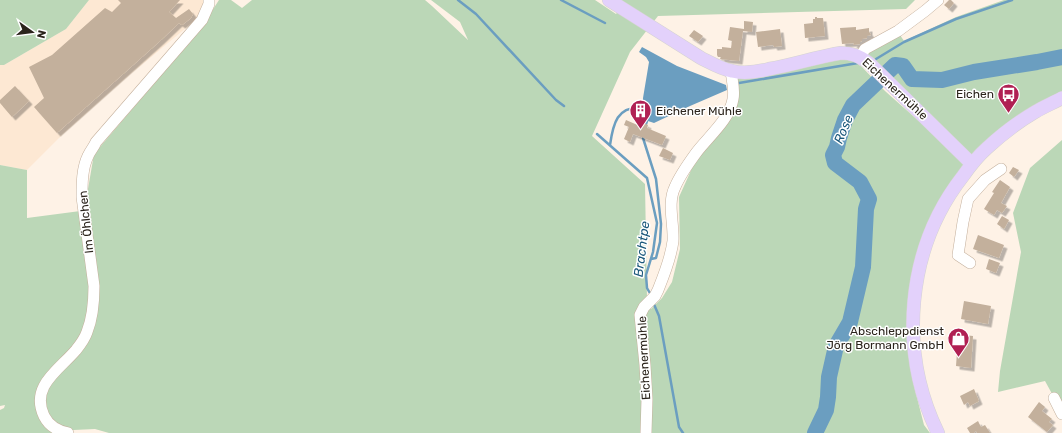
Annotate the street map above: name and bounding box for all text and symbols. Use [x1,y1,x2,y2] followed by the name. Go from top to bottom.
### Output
[12,12,52,52] north arrow
[34,29,48,40] text: N
[859,55,931,123] street label: Eichenermühle
[996,81,1022,114] bus stop icon: Eichen
[956,87,994,101] place label: Eichen
[628,98,654,131] building icon: Eichener Mühle
[656,104,742,118] place label: Eichener Mühle
[831,113,856,146] water label: Rose
[76,190,96,254] street label: Im Öhlchen
[631,220,652,278] water label: Brachtpe
[635,315,653,400] street label: Eichenermühle
[826,324,944,352] place label: Abschleppdienst Jörg Bormann GmbH
[946,325,972,358] shop icon: Abschleppdienst Jörg Bormann GmbH

